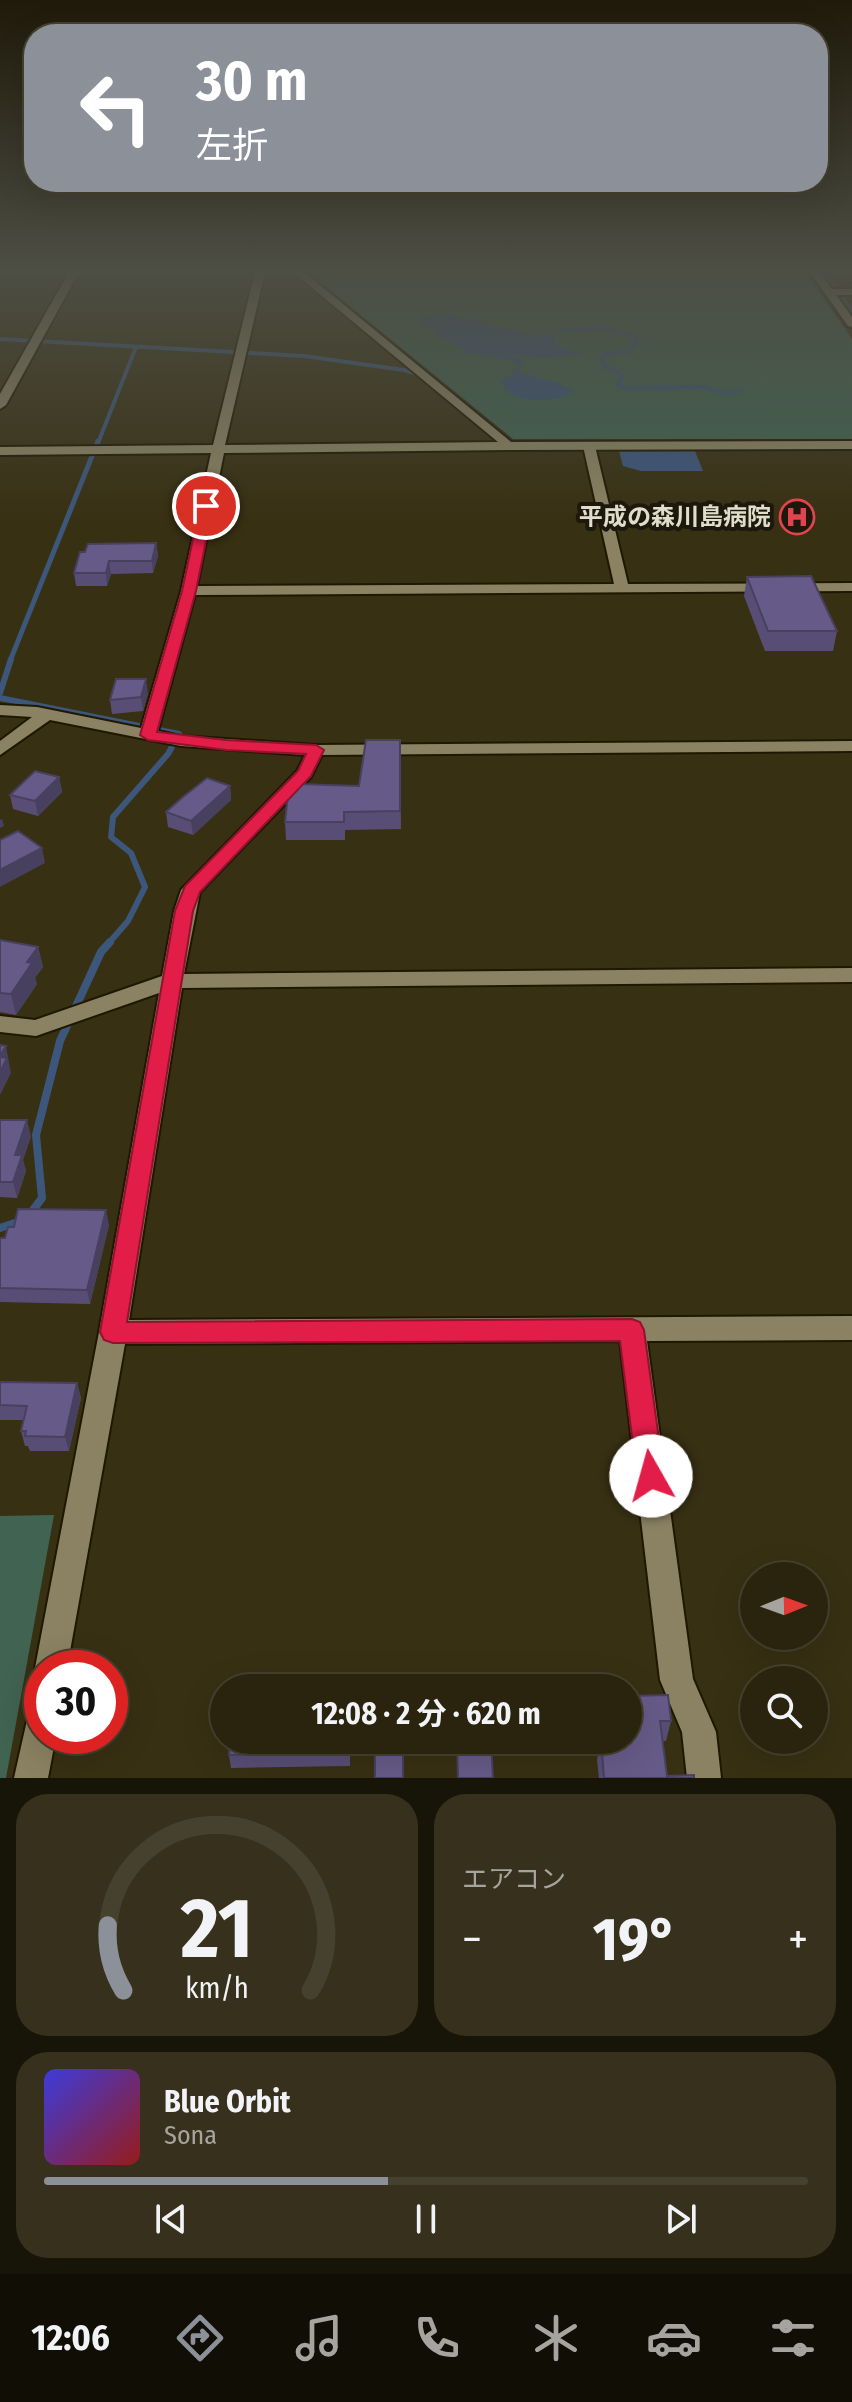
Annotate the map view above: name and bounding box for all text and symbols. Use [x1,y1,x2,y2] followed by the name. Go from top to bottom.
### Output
[196,48,307,115] text: 30 m
[64,56,168,160] icon: left
[196,124,268,168] text: 左折
[172,472,240,540] pin
[184,484,228,528] icon: arrive
[778,498,816,536] hospital icon: 平成の森川島病院
[579,503,771,531] place label: 平成の森川島病院
[609,1434,693,1518] position arrow
[740,1562,828,1650] north arrow
[740,1562,828,1754] map controls
[24,1650,128,1754] speed limit sign: 30
[740,1666,828,1754] button: search
[311,1696,541,1732] text: 12:08 · 2 分 · 620 m
[462,1864,566,1895] text: エアコン
[180,1879,253,1979] text: 21
[593,1904,677,1976] text: 19°
[462,1913,482,1966] text: −
[788,1913,808,1966] text: +
[185,1971,249,2006] text: km/h
[164,2084,290,2120] text: Blue Orbit
[164,2120,217,2151] text: Sona
[149,2197,193,2241] icon: previous
[404,2197,448,2241] icon: pause
[659,2197,703,2241] icon: next
[172,2310,228,2366] icon: directions
[291,2310,347,2366] icon: music
[409,2310,465,2366] icon: phone
[528,2310,584,2366] icon: climate
[646,2310,702,2366] icon: car
[765,2310,821,2366] icon: filters
[31,2316,110,2360] text: 12:06

